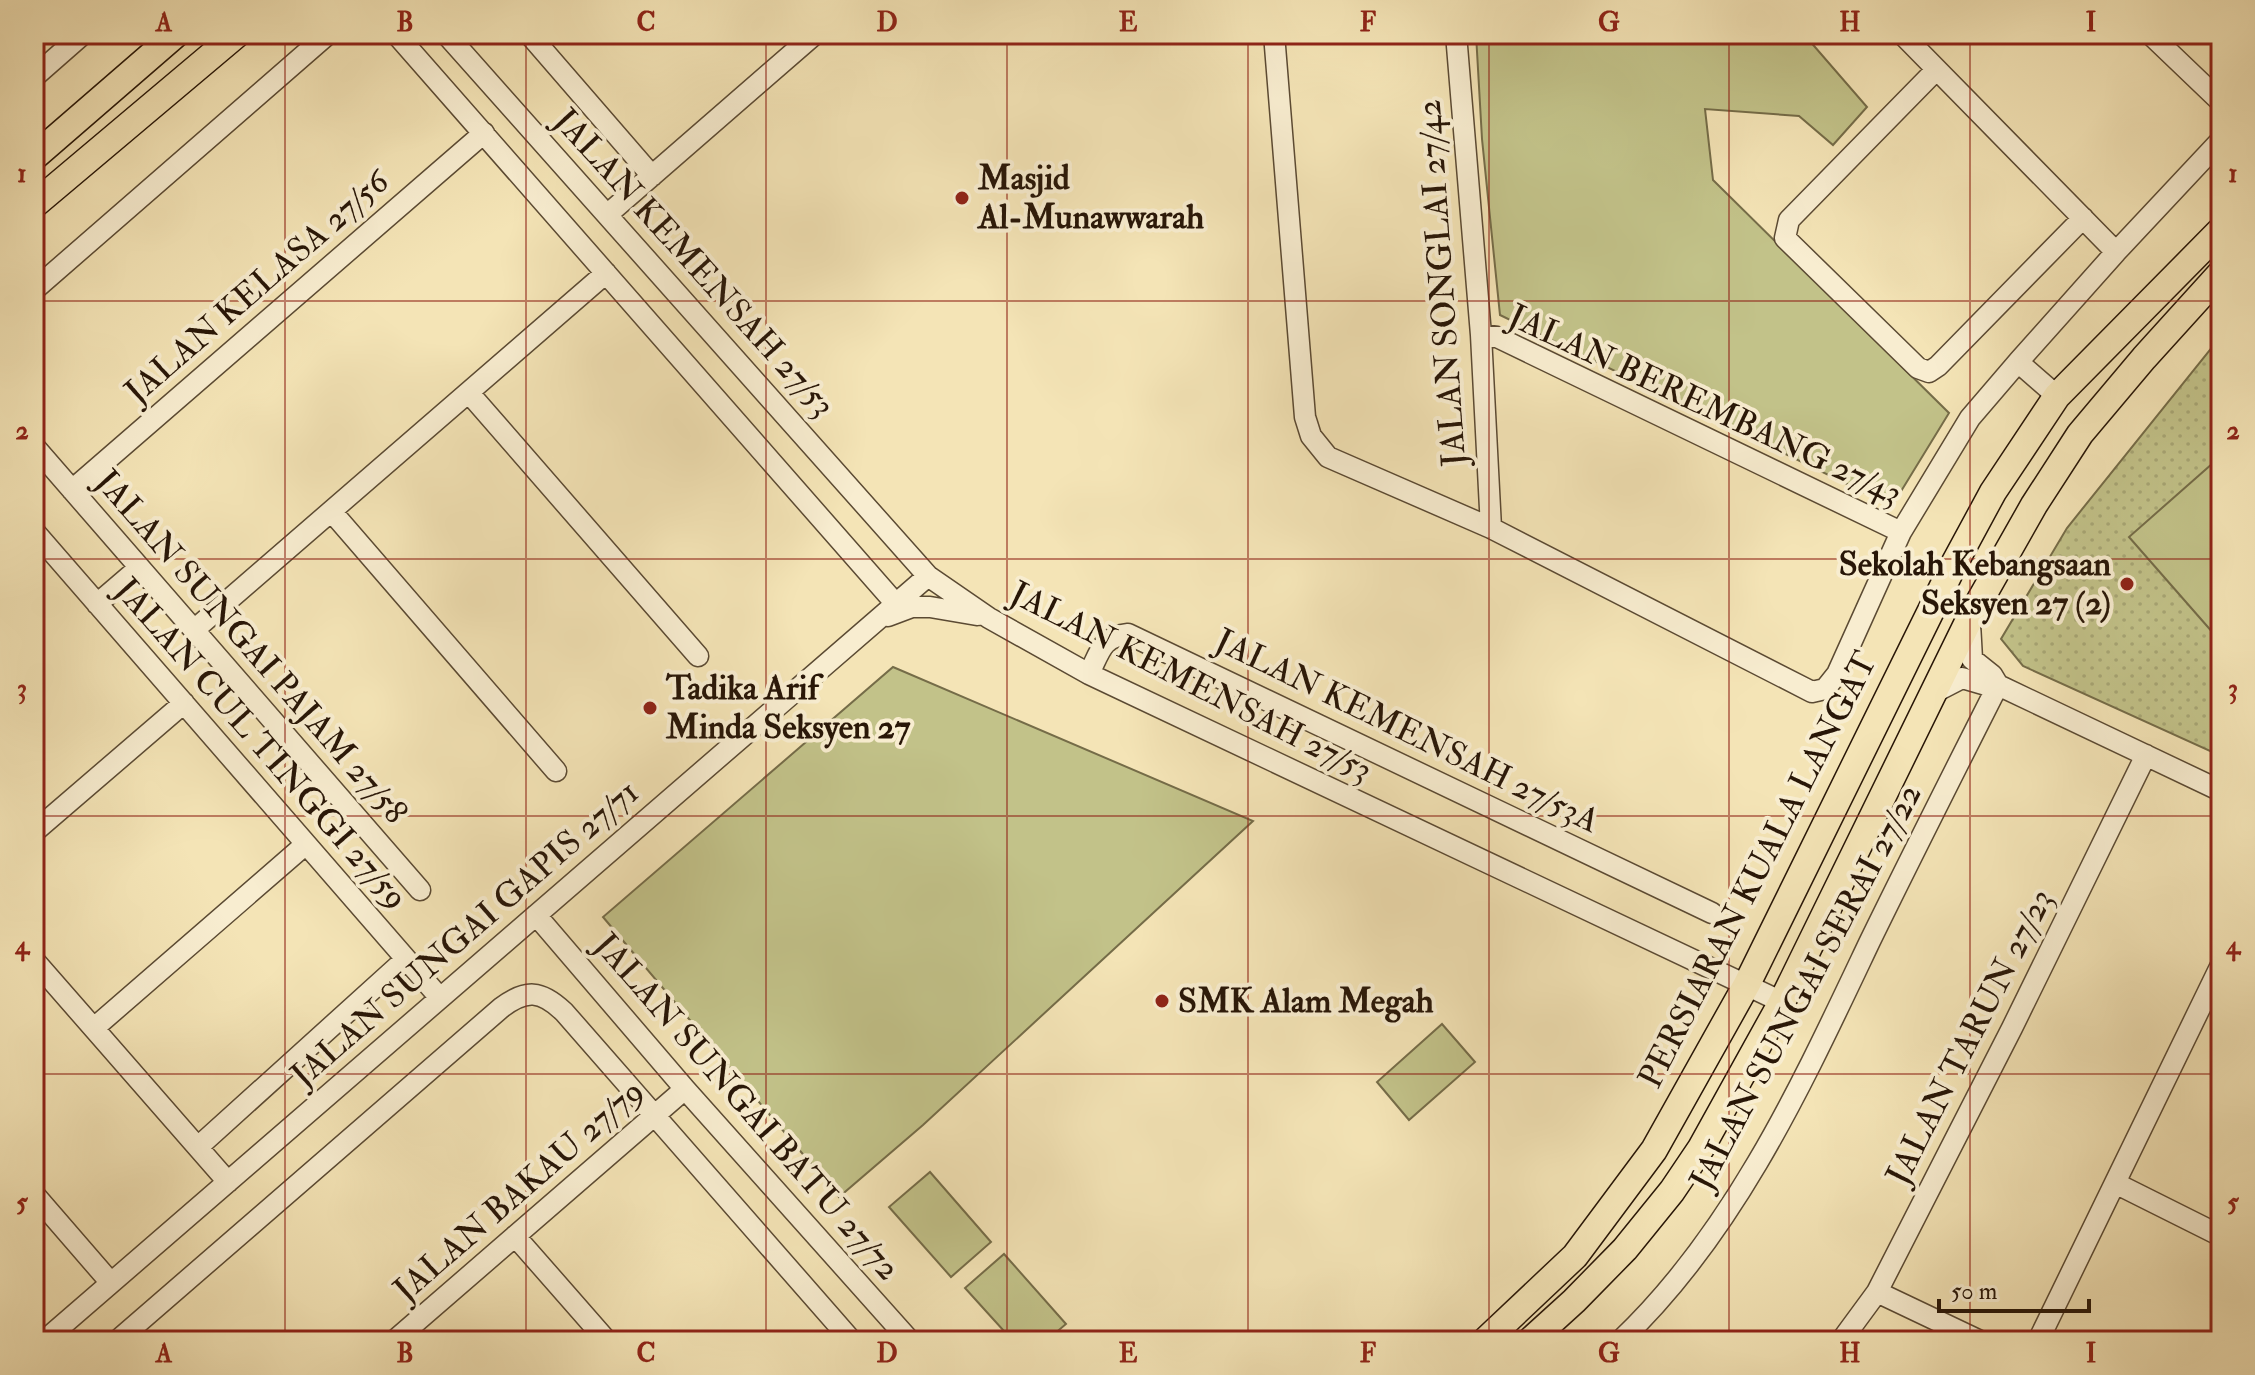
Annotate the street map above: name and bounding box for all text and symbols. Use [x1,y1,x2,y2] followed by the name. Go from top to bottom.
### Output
[155,7,173,39] text: A
[396,7,414,39] text: B
[636,7,656,39] text: C
[876,7,898,39] text: D
[1119,7,1138,39] text: E
[1360,7,1377,39] text: F
[1598,7,1620,39] text: G
[1839,7,1861,39] text: H
[2086,7,2096,39] text: I
[1408,98,1476,469] street label: JALAN SONGLAI 27/42
[543,99,844,426] street label: JALAN KEMENSAH 27/53
[976,157,1204,239] place label: Masjid Al-Munawwarah
[17,158,27,190] text: 1
[2228,158,2238,190] text: 1
[115,159,399,414] street label: JALAN KELASA 27/56
[953,189,971,207] marker: Masjid Al-Munawwarah
[1500,294,1909,515] street label: JALAN BEREMBANG 27/43
[15,415,29,447] text: 2
[2226,415,2240,447] text: 2
[85,460,417,833] street label: JALAN SUNGAI PAJAM 27/58
[1839,543,2111,625] place label: Sekolah Kebangsaan Seksyen 27 (2)
[105,569,417,919] street label: JALAN CUL TINGGI 27/59
[1002,571,1379,792] street label: JALAN KEMENSAH 27/53
[2118,575,2136,593] marker: Sekolah Kebangsaan Seksyen 27 (2)
[1207,619,1606,843] street label: JALAN KEMENSAH 27/53A
[1629,645,1887,1095] street label: PERSIARAN KUALA LANGAT
[665,667,911,749] place label: Tadika Arif Minda Seksyen 27
[17,673,27,705] text: 3
[2228,673,2238,705] text: 3
[641,699,659,717] marker: Tadika Arif Minda Seksyen 27
[281,771,648,1098] street label: JALAN SUNGAI GAPIS 27/71
[1680,776,1932,1198] street label: JALAN SUNGAI SERAI 27/22
[1876,882,2063,1193] street label: JALAN TARUN 27/23
[584,924,910,1289] street label: JALAN SUNGAI BATU 27/72
[14,930,31,962] text: 4
[2225,930,2242,962] text: 4
[1178,980,1434,1023] place label: SMK Alam Megah
[1153,992,1171,1010] marker: SMK Alam Megah
[384,1070,653,1312] street label: JALAN BAKAU 27/79
[16,1187,28,1219] text: 5
[2227,1187,2239,1219] text: 5
[1939,1263,2089,1313] scale bar
[1951,1276,1998,1307] text: 50 m
[155,1338,173,1370] text: A
[396,1338,414,1370] text: B
[636,1338,656,1370] text: C
[876,1338,898,1370] text: D
[1119,1338,1138,1370] text: E
[1360,1338,1377,1370] text: F
[1598,1338,1620,1370] text: G
[1839,1338,1861,1370] text: H
[2086,1338,2096,1370] text: I

